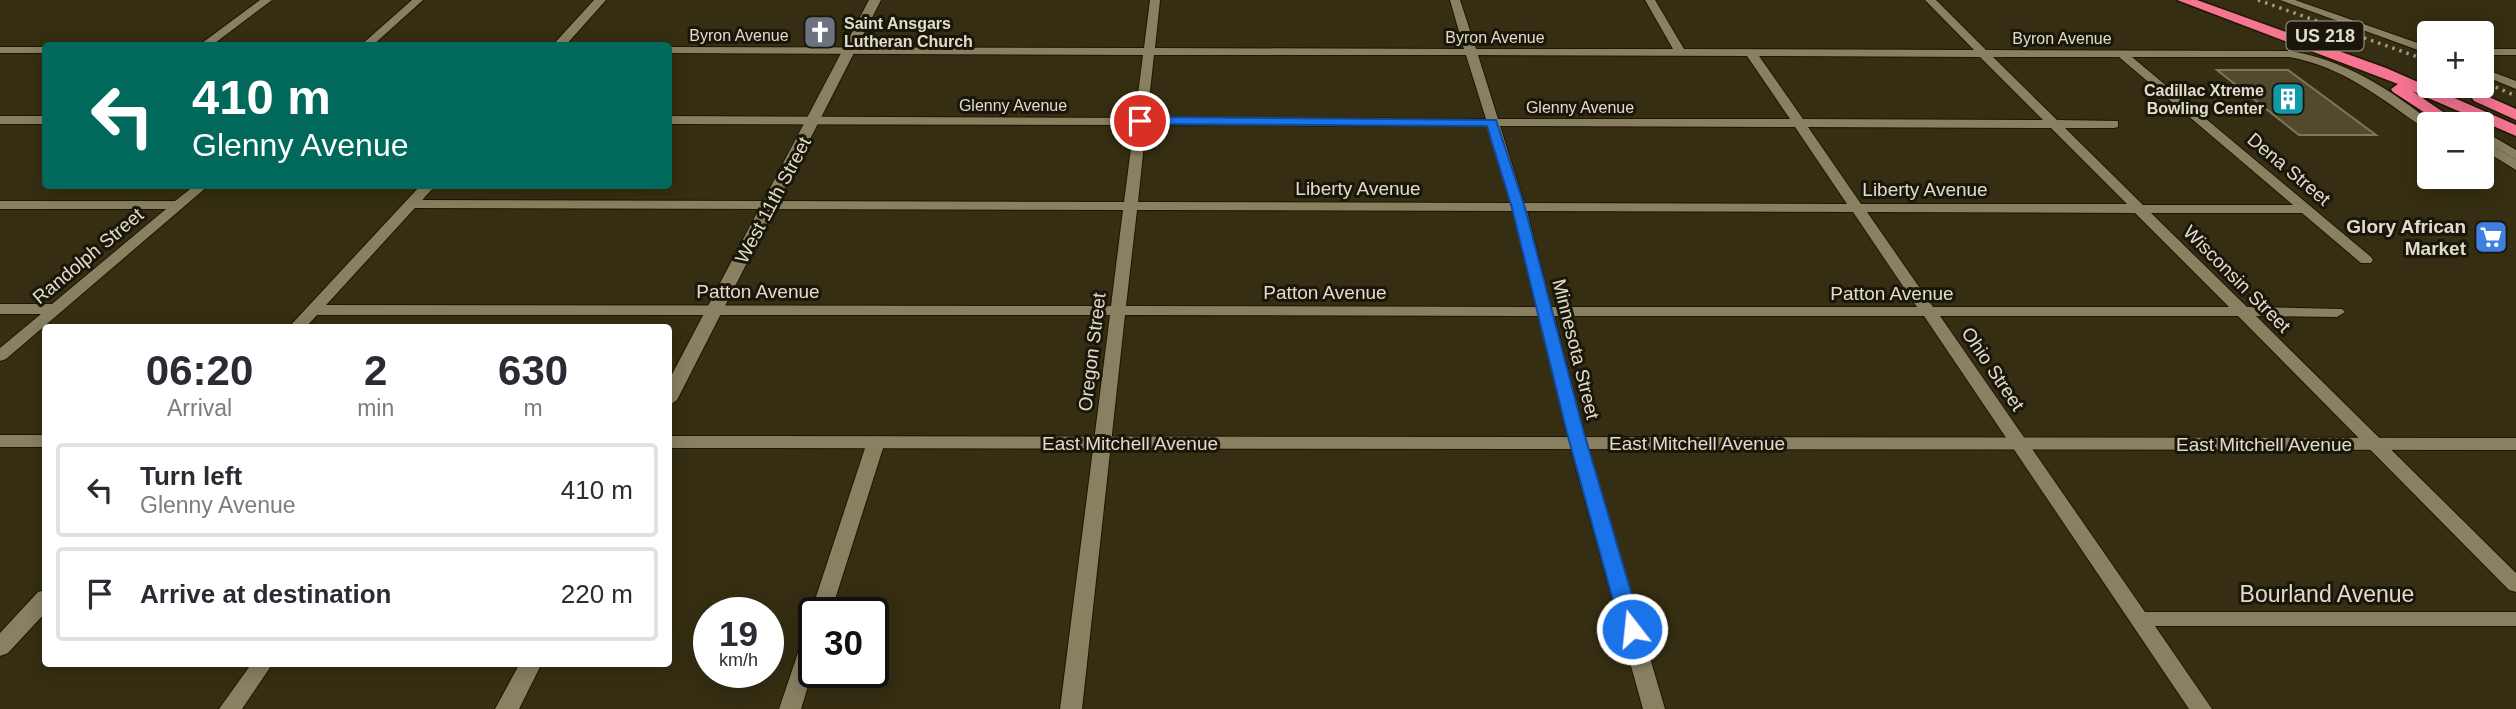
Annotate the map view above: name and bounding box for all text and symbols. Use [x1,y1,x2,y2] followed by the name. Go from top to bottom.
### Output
[801,13,839,51] church icon: Saint Ansgars Lutheran Church
[844,15,973,50] place label: Saint Ansgars Lutheran Church
[2417,21,2494,189] map controls
[2417,21,2494,98] button: +
[2286,22,2364,51] road number: US 218
[689,27,789,44] street label: Byron Avenue
[1445,29,1545,46] street label: Byron Avenue
[2012,30,2112,47] street label: Byron Avenue
[77,70,168,161] icon: left
[192,70,331,124] text: 410 m
[2269,80,2307,118] building icon: Cadillac Xtreme Bowling Center
[2144,82,2264,117] place label: Cadillac Xtreme Bowling Center
[1110,91,1170,151] pin
[959,97,1067,114] street label: Glenny Avenue
[1526,99,1634,116] street label: Glenny Avenue
[1121,102,1159,140] icon: arrive
[2417,112,2494,189] button: −
[192,127,408,163] text: Glenny Avenue
[2243,128,2335,210] street label: Dena Street
[731,133,815,267] street label: West 11th Street
[1295,178,1421,199] street label: Liberty Avenue
[1862,179,1988,200] street label: Liberty Avenue
[29,203,148,308] street label: Randolph Street
[2346,216,2467,259] place label: Glory African Market
[2472,218,2510,256] supermarket icon: Glory African Market
[2179,221,2295,337] street label: Wisconsin Street
[1548,277,1604,422] street label: Minnesota Street
[696,281,820,302] street label: Patton Avenue
[1263,282,1387,303] street label: Patton Avenue
[1830,283,1954,304] street label: Patton Avenue
[1074,291,1110,413] street label: Oregon Street
[1957,323,2029,415] street label: Ohio Street
[146,347,253,394] text: 06:20
[364,347,387,394] text: 2
[498,347,568,394] text: 630
[167,395,232,421] text: Arrival
[357,395,394,421] text: min
[524,395,543,421] text: m
[1042,433,1218,454] street label: East Mitchell Avenue
[1609,433,1785,454] street label: East Mitchell Avenue
[2176,434,2352,455] street label: East Mitchell Avenue
[140,461,242,491] text: Turn left
[81,471,119,509] icon: left
[561,475,633,505] text: 410 m
[140,492,296,518] text: Glenny Avenue
[81,575,119,613] icon: arrive
[140,579,391,609] text: Arrive at destination
[561,579,633,609] text: 220 m
[2240,581,2414,607] street label: Bourland Avenue
[1595,592,1669,666] position arrow
[798,597,889,688] speed limit sign: 30
[719,614,758,653] text: 19
[719,650,758,670] text: km/h

